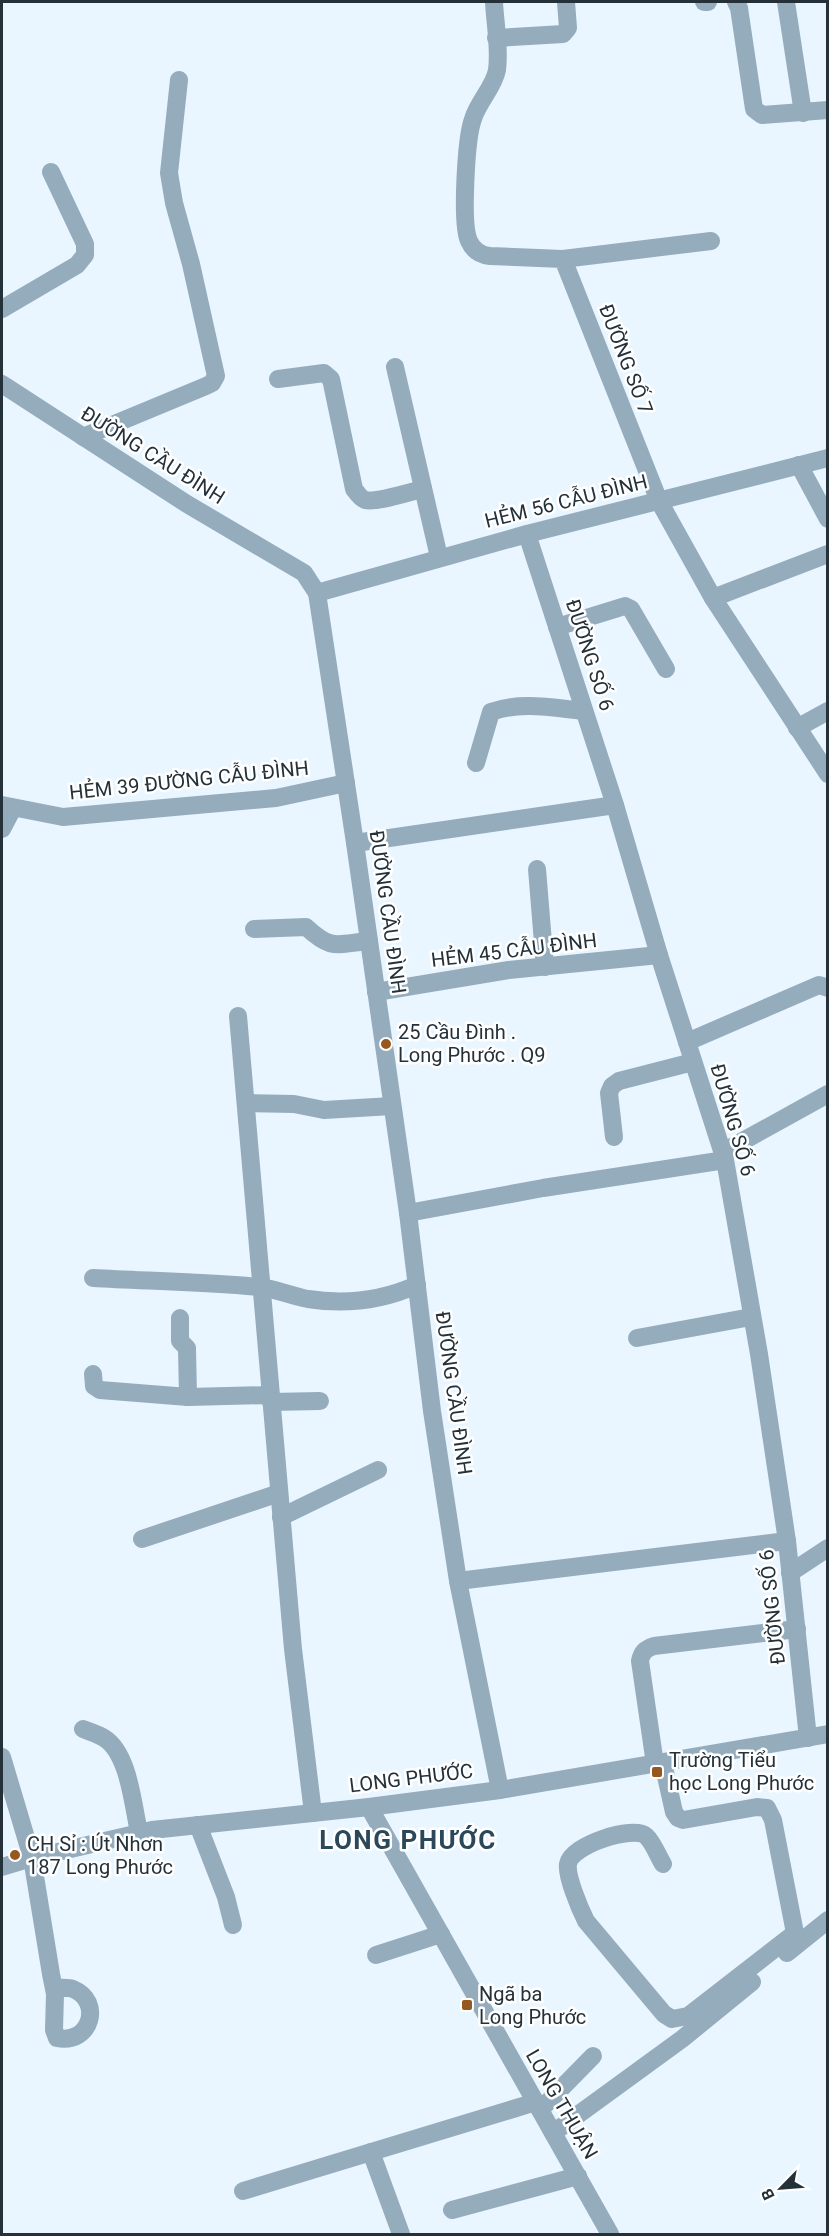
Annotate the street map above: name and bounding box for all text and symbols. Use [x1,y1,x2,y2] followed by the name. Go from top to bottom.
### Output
[594,300,659,417] street label: ĐƯỜNG SỐ 7
[77,400,230,509] street label: ĐƯỜNG CẦU ĐÌNH
[482,468,650,533] street label: HẺM 56 CẪU ĐÌNH
[561,596,620,714] street label: ĐƯỜNG SỐ 6
[68,754,310,805] street label: HẺM 39 ĐƯỜNG CẪU ĐÌNH
[365,828,412,995] street label: ĐƯỜNG CẦU ĐÌNH
[430,927,598,972] street label: HẺM 45 CẪU ĐÌNH
[398,1020,546,1067] place label: 25 Cầu Đình . Long Phước . Q9
[379,1037,393,1051] marker: 25 Cầu Đình . Long Phước . Q9
[706,1061,761,1179] street label: ĐƯỜNG SỐ 6
[431,1309,478,1476] street label: ĐƯỜNG CẦU ĐÌNH
[753,1548,790,1666] street label: ĐƯỜNG SỐ 6
[669,1748,814,1795] place label: Trường Tiểu học Long Phước
[348,1759,474,1797] street label: LONG PHƯỚC
[650,1765,664,1779] marker: Trường Tiểu học Long Phước
[319,1825,497,1855] district label: LONG PHƯỚC
[27,1832,173,1879] place label: CH Sỉ : Út Nhơn 187 Long Phước
[8,1848,22,1862] marker: CH Sỉ : Út Nhơn 187 Long Phước
[479,1982,586,2029] place label: Ngã ba Long Phước
[460,1998,474,2012] marker: Ngã ba Long Phước
[521,2045,603,2163] street label: LONG THUẬN
[751,2158,811,2218] north arrow
[757,2185,779,2203] text: B

